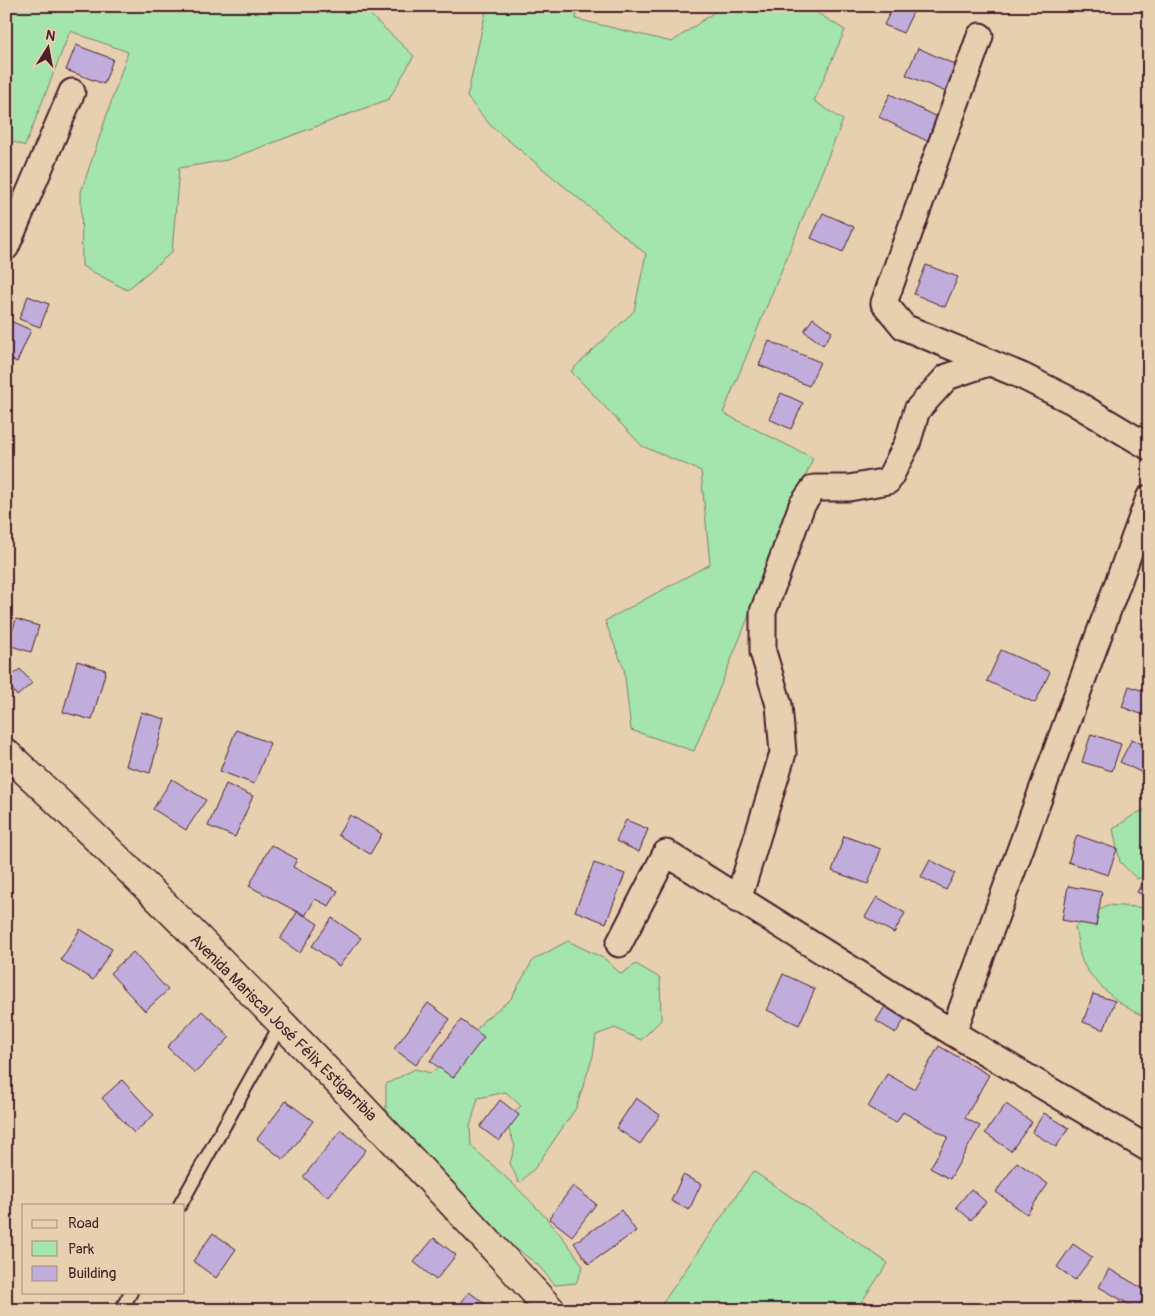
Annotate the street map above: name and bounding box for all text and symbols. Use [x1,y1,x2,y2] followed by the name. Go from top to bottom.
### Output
[22,22,72,72] north arrow
[44,26,57,45] text: N
[185,930,381,1126] street label: Avenida Mariscal José Félix Estigarribia
[22,1204,185,1294] legend
[68,1214,99,1233] text: Road
[68,1240,95,1259] text: Park
[68,1264,116,1283] text: Building

